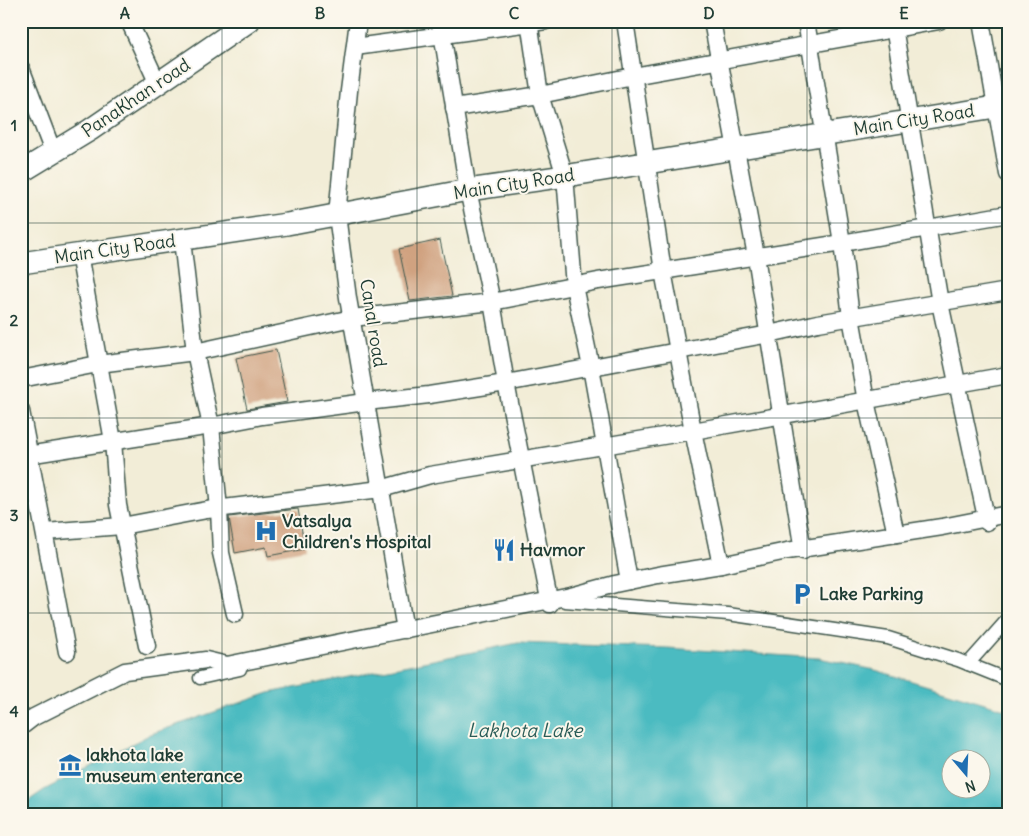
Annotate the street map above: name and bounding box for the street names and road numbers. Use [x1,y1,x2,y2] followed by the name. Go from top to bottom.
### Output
[77,53,195,142] street label: PanaKhan road
[852,99,976,140] street label: Main City Road
[452,163,576,204] street label: Main City Road
[53,229,177,268] street label: Main City Road
[355,277,392,369] street label: Canal road

